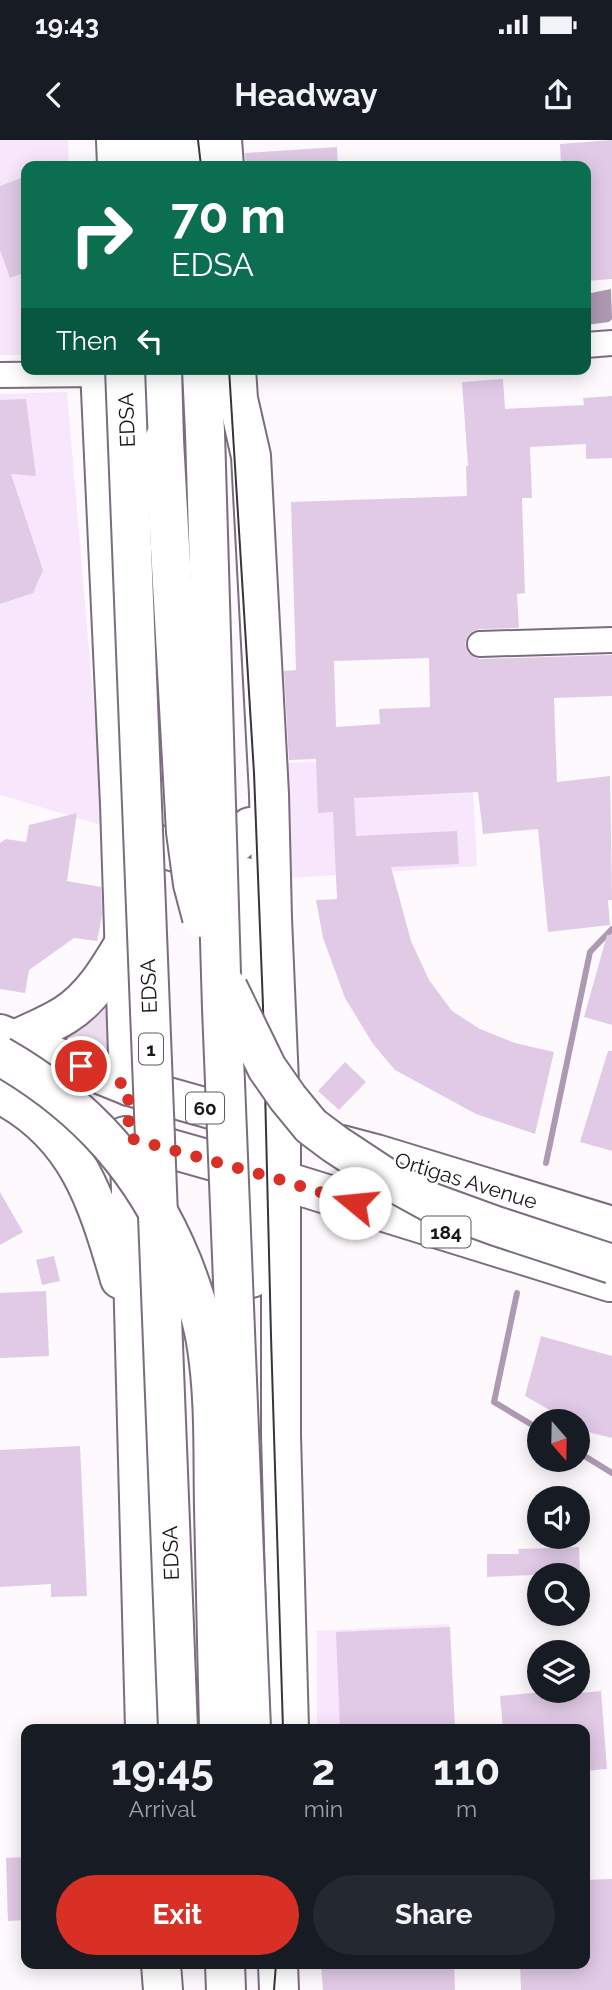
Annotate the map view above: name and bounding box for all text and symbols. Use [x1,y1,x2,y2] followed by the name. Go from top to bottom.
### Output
[35,10,99,40] text: 19:43
[35,76,73,114] icon: back
[234,76,378,113] text: Headway
[539,76,577,114] icon: share
[171,187,286,244] text: 70 m
[56,189,147,280] icon: right
[171,246,254,283] text: EDSA
[131,322,169,360] icon: left
[56,326,117,356] text: Then
[113,392,140,448] street label: EDSA
[135,958,162,1014] street label: EDSA
[139,1034,163,1065] road number: 1
[51,1036,111,1096] pin
[62,1047,100,1085] icon: arrive
[186,1092,224,1124] road number: 60
[392,1147,540,1214] street label: Ortigas Avenue
[318,1166,392,1240] position arrow
[422,1216,471,1248] road number: 184
[527,1409,590,1472] north arrow
[527,1409,590,1703] map controls
[527,1486,590,1549] button: sound
[157,1525,184,1581] street label: EDSA
[527,1563,590,1626] button: search
[527,1640,590,1703] button: layers
[111,1746,214,1795] text: 19:45
[312,1746,335,1795] text: 2
[433,1746,500,1795] text: 110
[129,1795,196,1822] text: Arrival
[304,1795,343,1822] text: min
[456,1795,477,1822] text: m
[56,1875,299,1955] button: Exit
[313,1875,555,1955] button: Share

